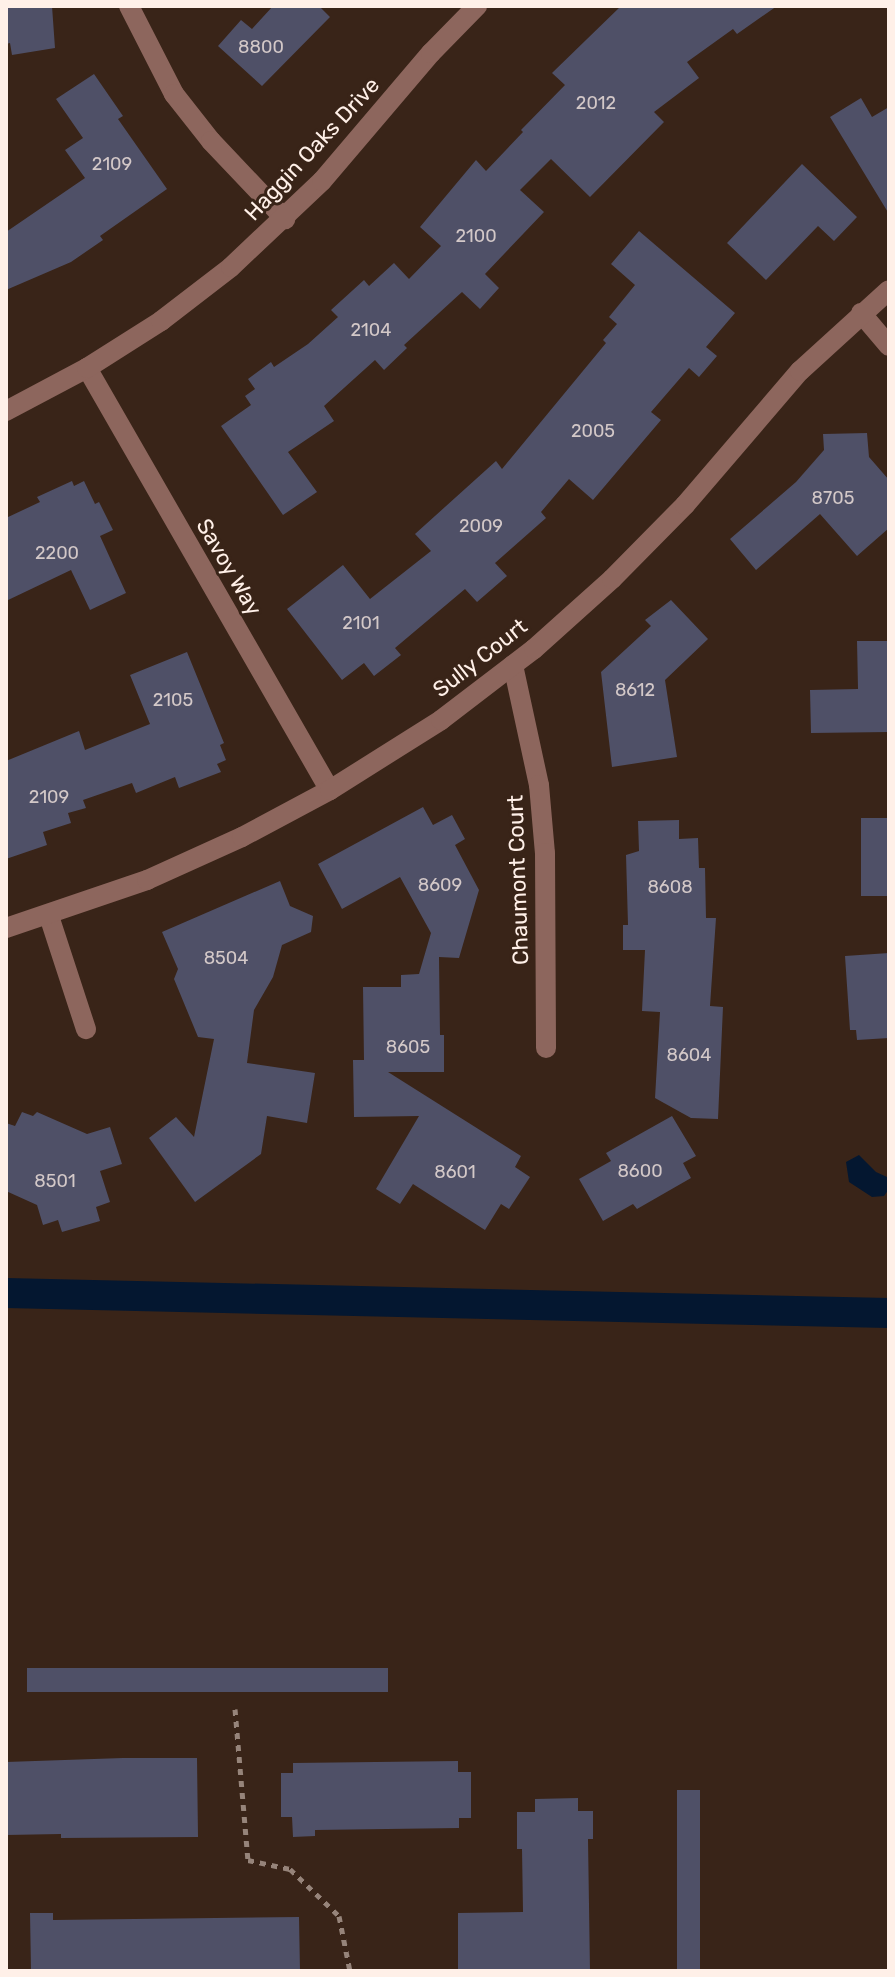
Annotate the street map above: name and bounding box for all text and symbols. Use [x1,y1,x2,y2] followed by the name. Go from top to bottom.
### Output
[238,36,284,58] house number: 8800
[239,72,385,226] street label: Haggin Oaks Drive
[576,92,616,114] house number: 2012
[92,153,132,175] house number: 2109
[455,225,497,247] house number: 2100
[351,319,391,341] house number: 2104
[571,420,615,442] house number: 2005
[812,487,854,509] house number: 8705
[190,514,268,620] street label: Savoy Way
[459,515,503,537] house number: 2009
[35,542,79,564] house number: 2200
[342,612,380,634] house number: 2101
[427,613,533,703] street label: Sully Court
[615,679,655,701] house number: 8612
[153,689,193,711] house number: 2105
[29,786,69,808] house number: 2109
[502,794,534,966] street label: Chaumont Court
[418,874,462,896] house number: 8609
[647,876,693,898] house number: 8608
[204,947,248,969] house number: 8504
[386,1036,430,1058] house number: 8605
[667,1044,711,1066] house number: 8604
[617,1160,663,1182] house number: 8600
[434,1161,476,1183] house number: 8601
[34,1170,76,1192] house number: 8501

